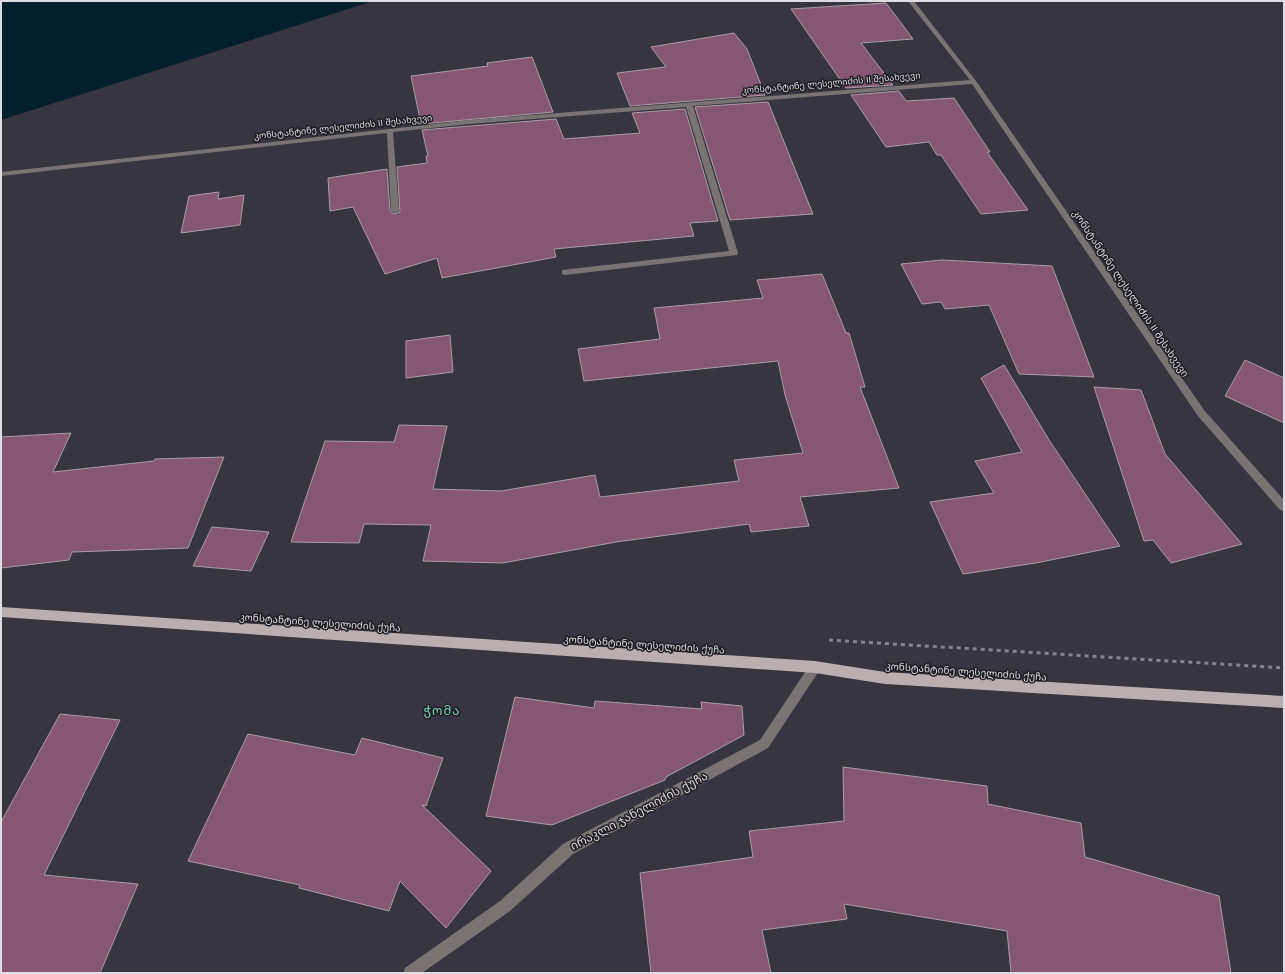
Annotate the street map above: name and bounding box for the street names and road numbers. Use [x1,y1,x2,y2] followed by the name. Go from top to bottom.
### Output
[741,70,921,97] street label: კონსტანტინე ლესელიძის II შესახვევი
[253,113,433,142] street label: კონსტანტინე ლესელიძის II შესახვევი
[1070,208,1191,380] street label: კონსტანტინე ლესელიძის II შესახვევი
[239,611,401,635] street label: კონსტანტინე ლესელიძის ქუჩა
[563,633,725,657] street label: კონსტანტინე ლესელიძის ქუჩა
[885,660,1047,684] street label: კონსტანტინე ლესელიძის ქუჩა
[568,769,711,854] street label: ირაკლი ჯანელიძის ქუჩა

